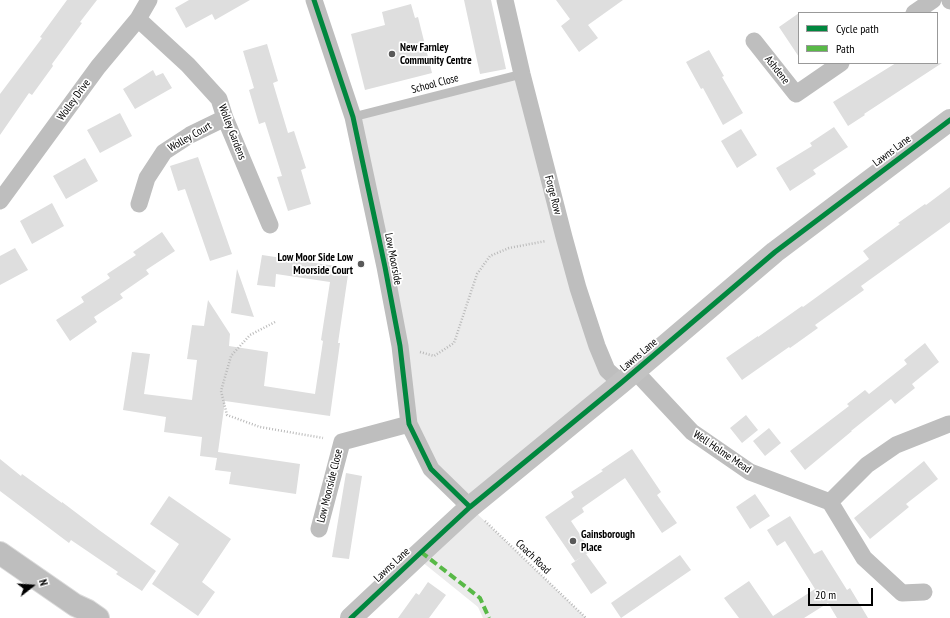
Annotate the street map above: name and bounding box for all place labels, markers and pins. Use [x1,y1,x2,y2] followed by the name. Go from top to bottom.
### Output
[400,41,472,67] place label: New Farnley Community Centre
[387,49,397,59] marker: New Farnley Community Centre
[278,251,353,277] place label: Low Moor Side Low Moorside Court
[356,259,366,269] marker: Low Moor Side Low Moorside Court
[581,528,635,554] place label: Gainsborough Place
[568,536,578,546] marker: Gainsborough Place

